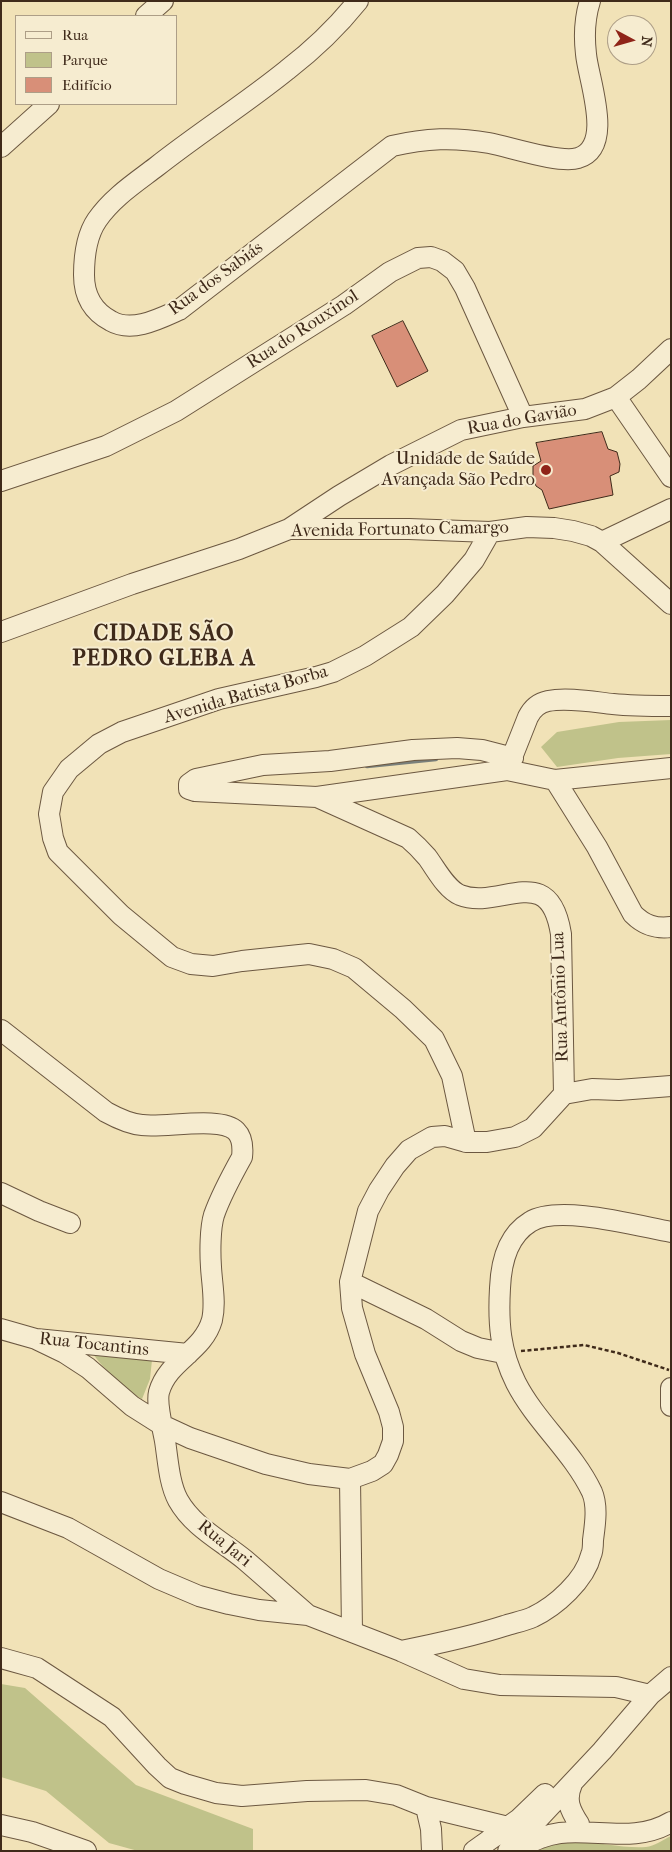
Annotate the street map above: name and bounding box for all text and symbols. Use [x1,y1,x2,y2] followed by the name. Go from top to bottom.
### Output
[15,15,178,105] legend
[607,15,657,65] north arrow
[62,26,88,44] text: Rua
[637,35,655,48] text: N
[62,51,108,69] text: Parque
[62,76,112,94] text: Edifício
[164,237,268,321] street label: Rua dos Sabiás
[243,286,363,374] street label: Rua do Rouxinol
[466,400,578,440] street label: Rua do Gavião
[382,449,535,492] place label: Unidade de Saúde Avançada São Pedro
[539,463,553,477] marker: Unidade de Saúde Avançada São Pedro
[291,517,509,543] street label: Avenida Fortunato Camargo
[71,622,257,674] district label: CIDADE SÃO PEDRO GLEBA A
[162,661,330,729] street label: Avenida Batista Borba
[548,931,574,1063] street label: Rua Antônio Lua
[38,1329,150,1361] street label: Rua Tocantins
[193,1516,255,1572] street label: Rua Jari

